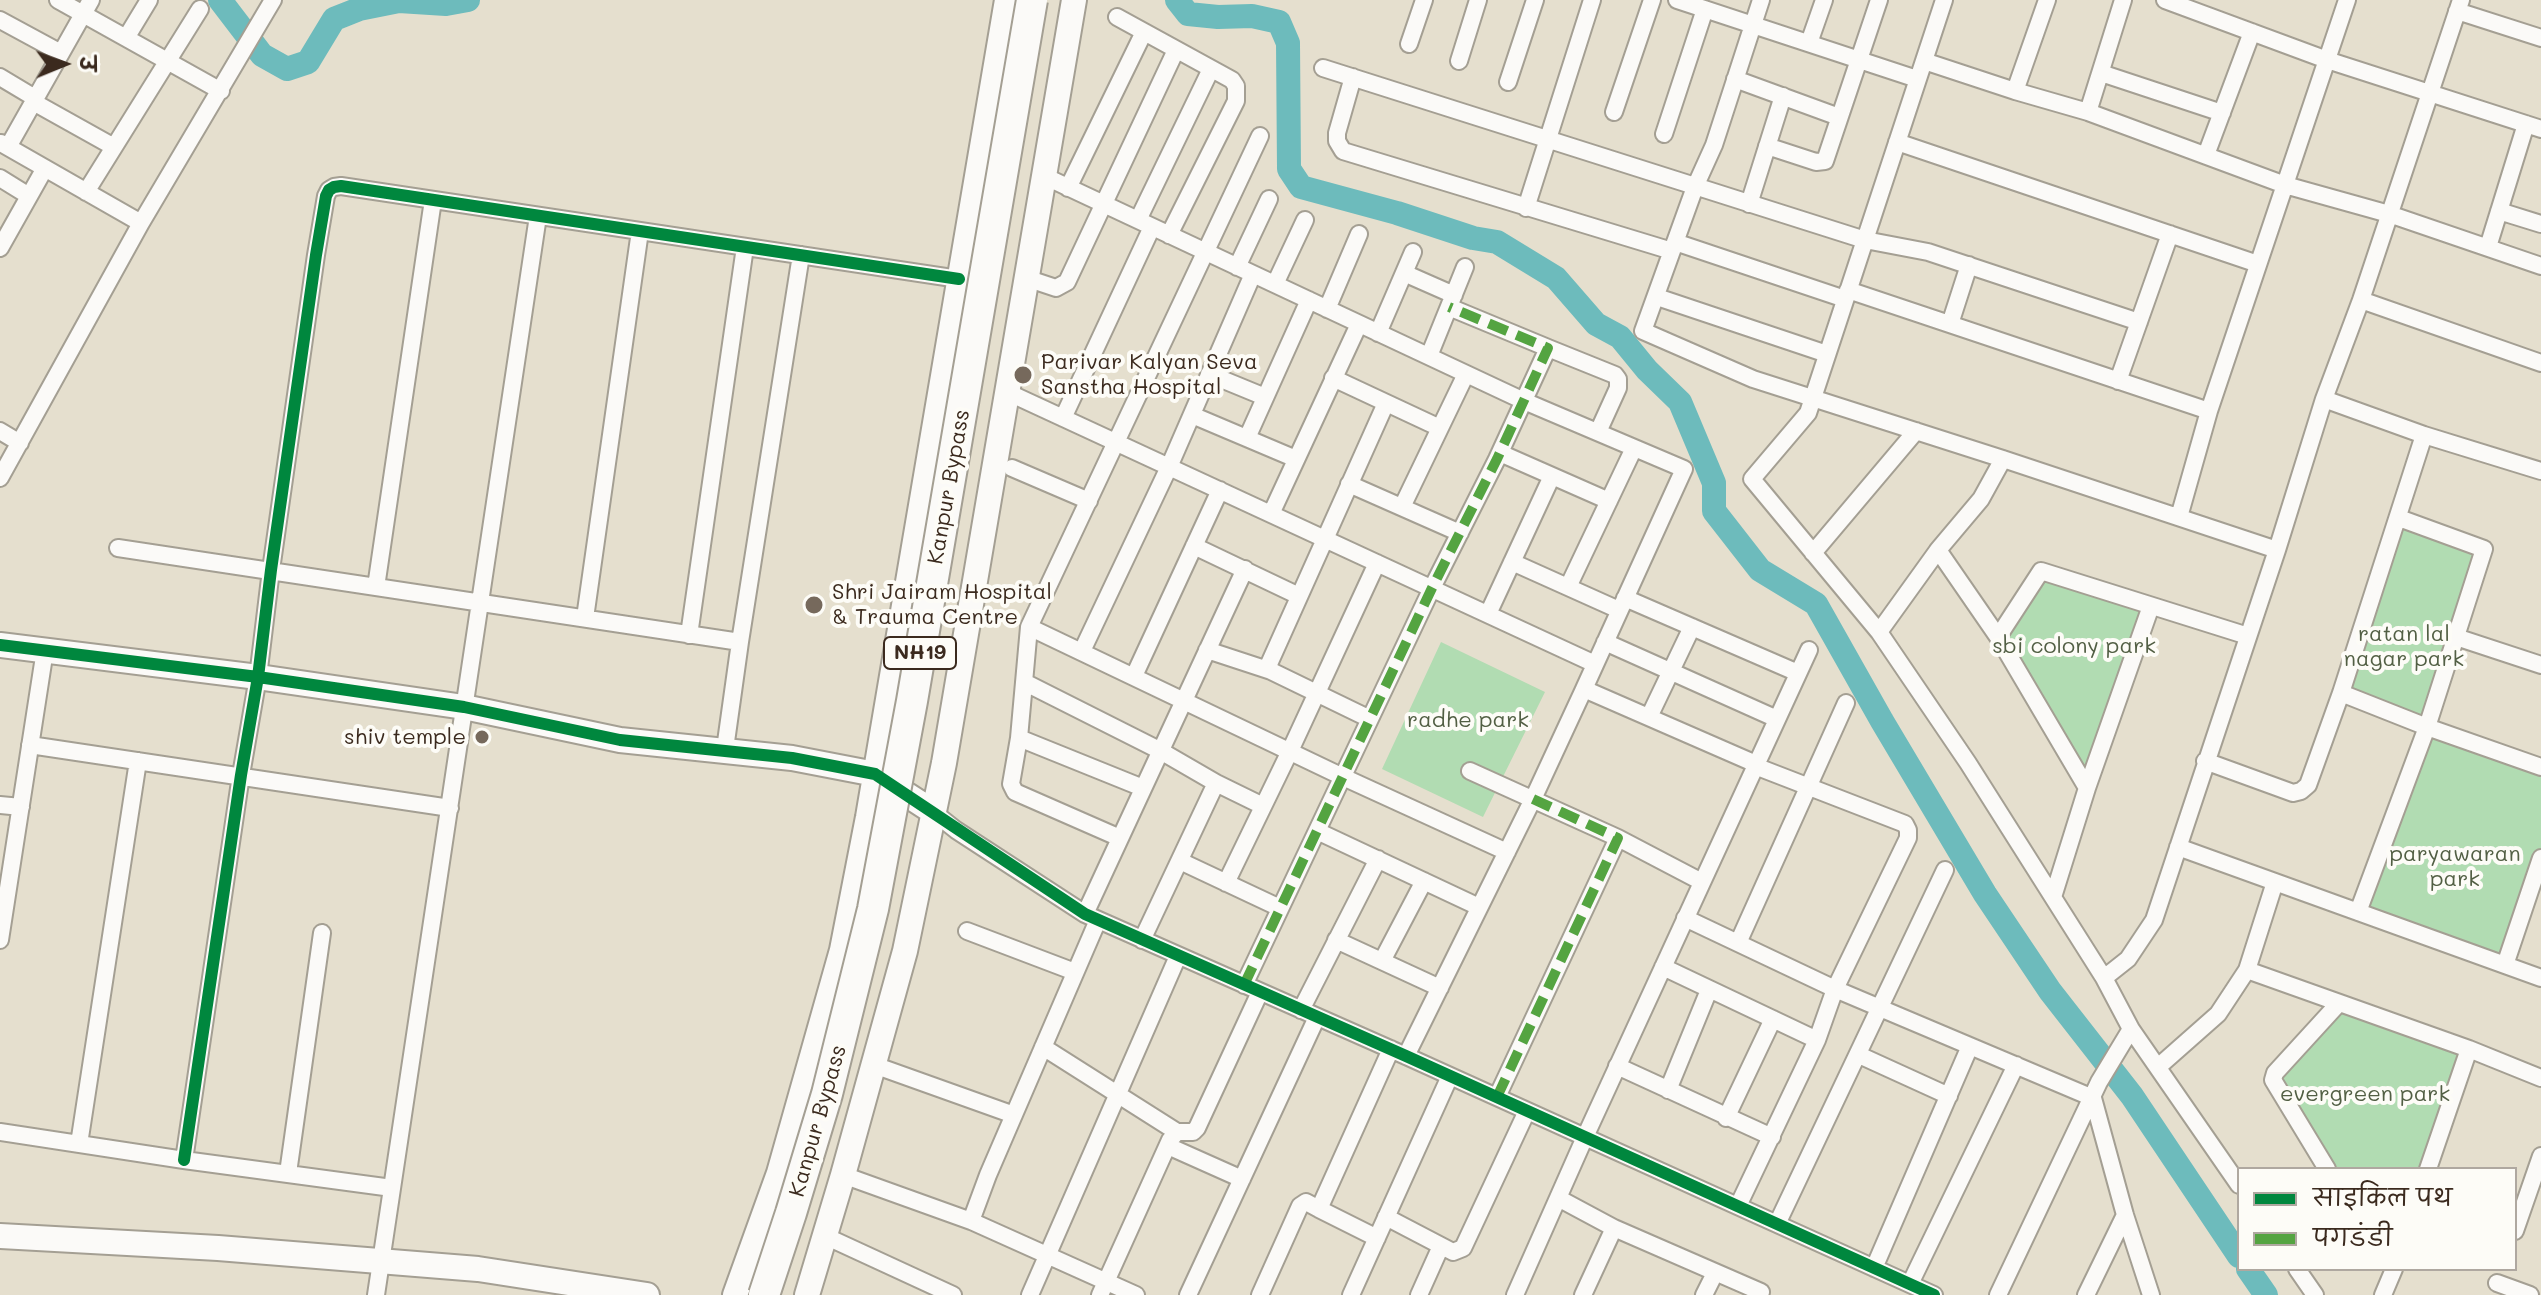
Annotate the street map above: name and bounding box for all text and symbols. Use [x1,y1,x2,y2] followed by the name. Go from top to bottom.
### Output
[24,24,104,104] north arrow
[74,56,103,71] text: उ
[1041,349,1258,400] place label: Parivar Kalyan Seva Sanstha Hospital
[1012,364,1034,386] marker: Parivar Kalyan Seva Sanstha Hospital
[922,408,976,566] street label: Kanpur Bypass
[832,579,1052,630] place label: Shri Jairam Hospital & Trauma Centre
[803,594,825,616] marker: Shri Jairam Hospital & Trauma Centre
[2344,621,2464,672] park label: ratan lal nagar park
[1992,633,2156,659] park label: sbi colony park
[884,637,956,669] road number: NH19
[1407,707,1529,733] park label: radhe park
[344,724,466,750] place label: shiv temple
[473,728,491,746] marker: shiv temple
[2389,841,2521,892] park label: paryawaran park
[784,1042,852,1200] street label: Kanpur Bypass
[2280,1081,2450,1107] park label: evergreen park
[2237,1167,2517,1271] legend
[2313,1181,2452,1212] text: साइकिल पथ
[2313,1221,2392,1252] text: पगडंडी

